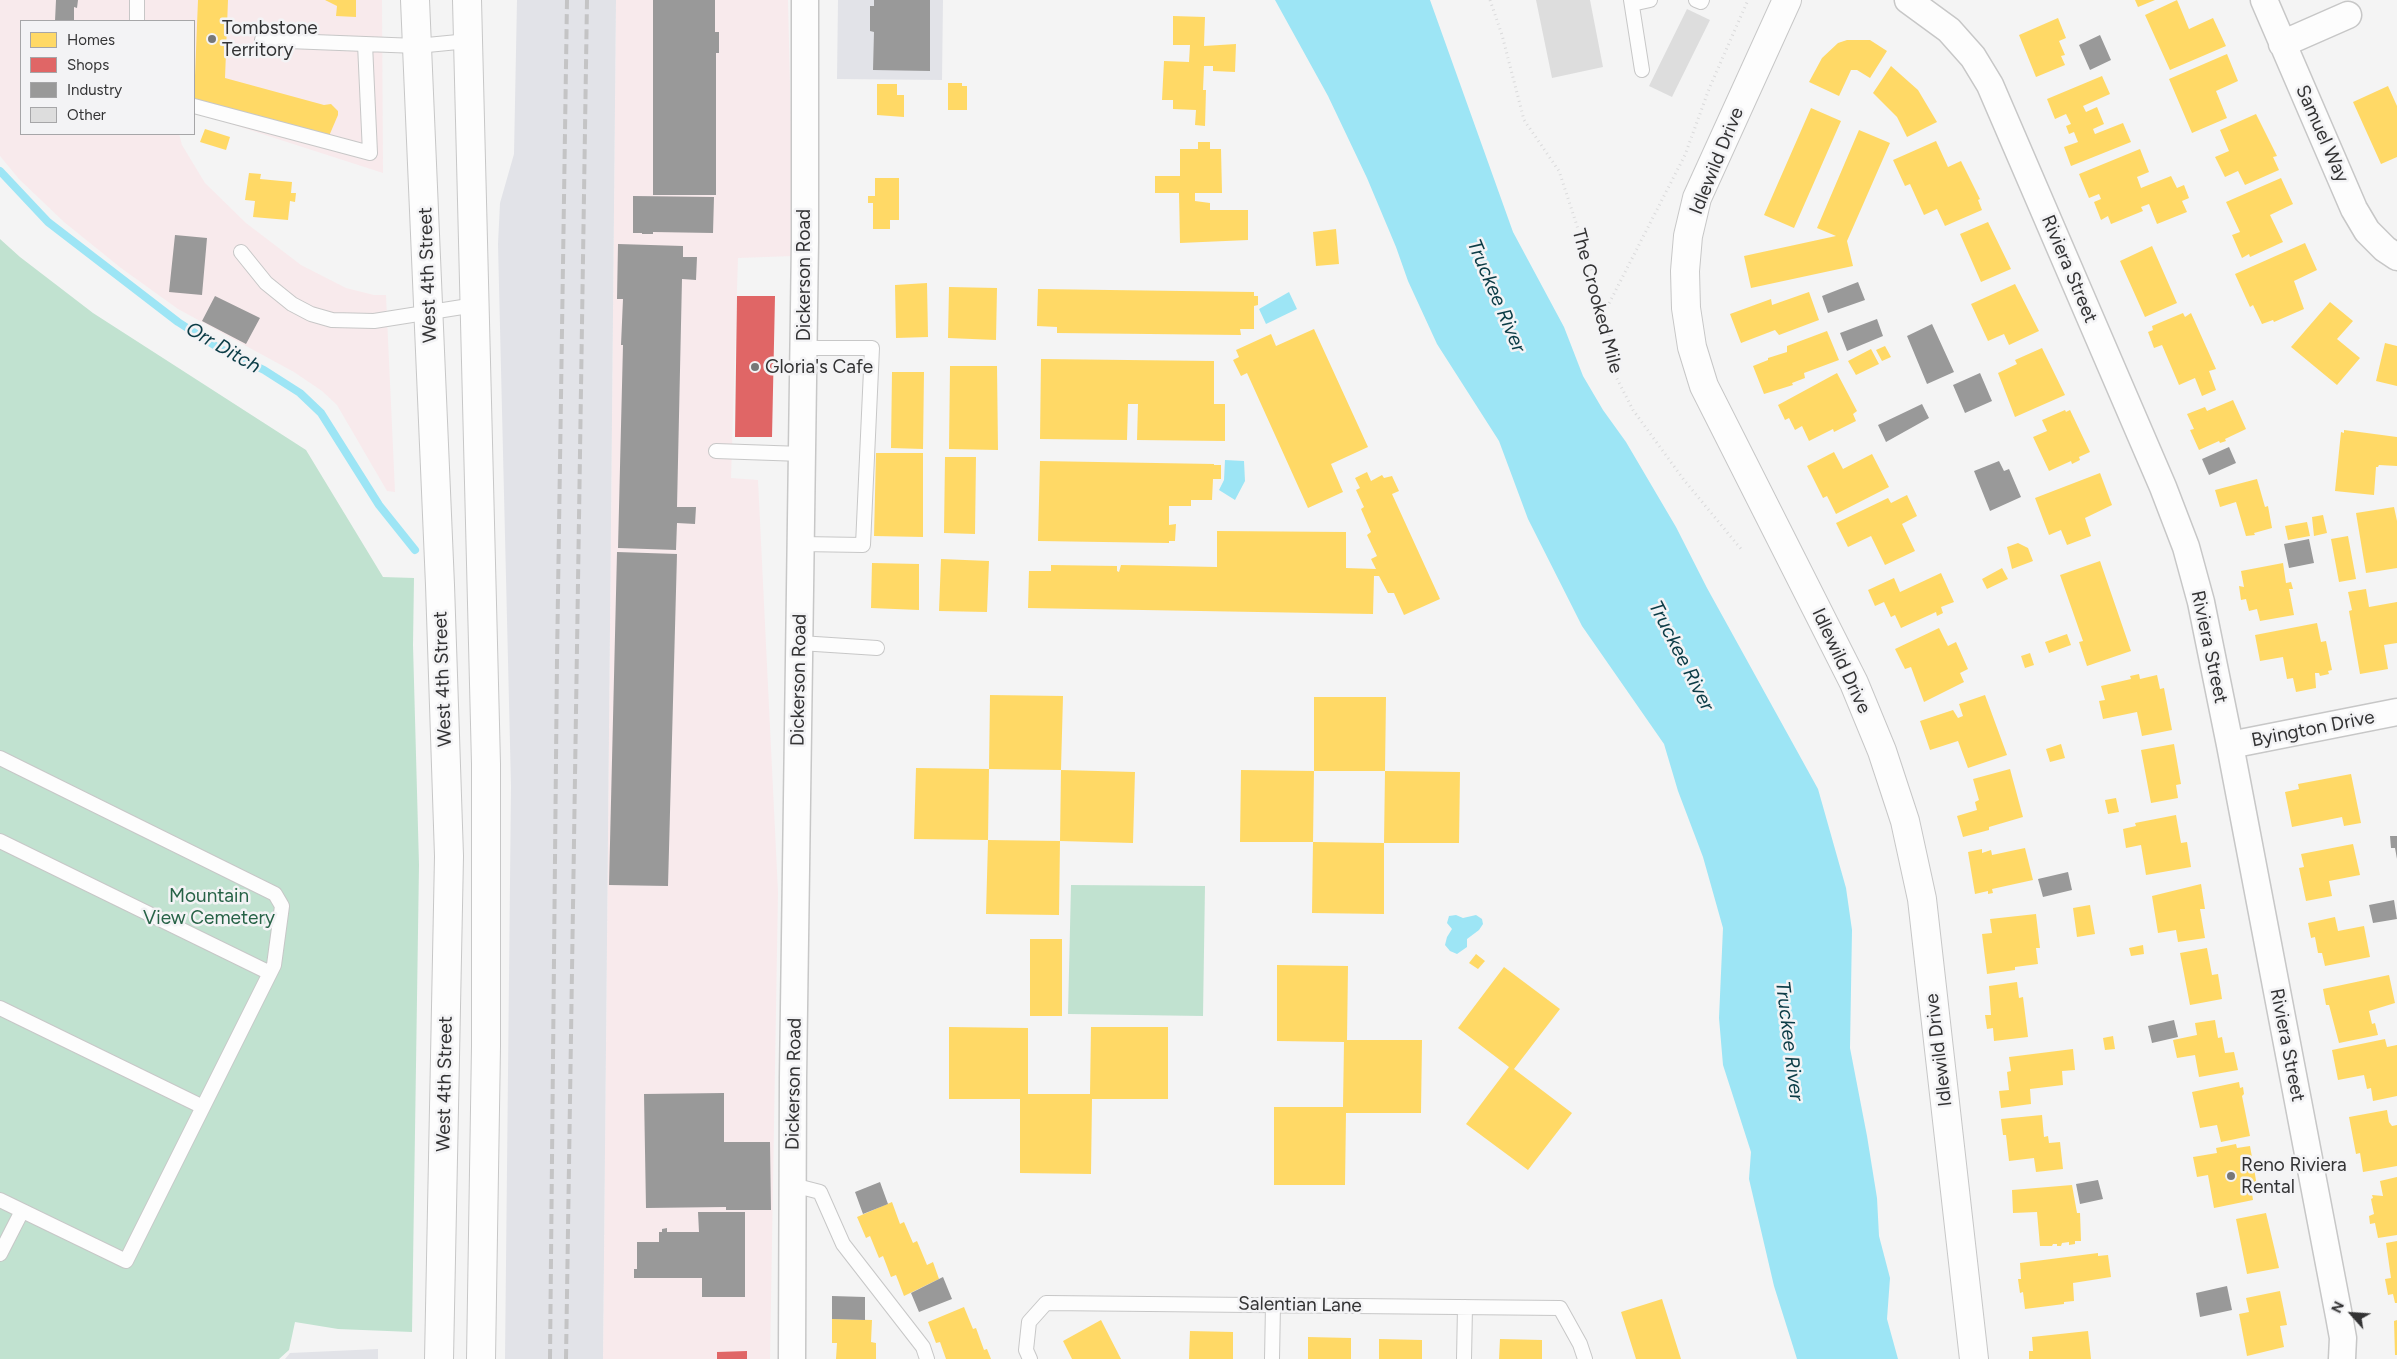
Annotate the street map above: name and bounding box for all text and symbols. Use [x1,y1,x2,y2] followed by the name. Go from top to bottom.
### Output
[222,17,318,61] place label: Tombstone Territory
[20,20,195,135] legend
[67,31,115,49] text: Homes
[206,33,218,45] marker: Tombstone Territory
[67,56,109,74] text: Shops
[67,81,122,99] text: Industry
[2290,82,2354,186] street label: Samuel Way
[1685,104,1749,218] street label: Idlewild Drive
[67,106,106,124] text: Other
[414,207,442,343] street label: West 4th Street
[793,209,815,341] street label: Dickerson Road
[2036,212,2102,326] street label: Riviera Street
[1567,226,1627,376] street label: The Crooked Mile
[1461,236,1531,356] water label: Truckee River
[181,317,265,379] water label: Orr Ditch
[765,356,873,378] place label: Gloria's Cafe
[749,361,761,373] marker: Gloria's Cafe
[2186,588,2232,706] street label: Riviera Street
[1643,597,1719,715] water label: Truckee River
[1807,605,1875,717] street label: Idlewild Drive
[429,611,457,747] street label: West 4th Street
[786,614,812,746] street label: Dickerson Road
[2249,706,2377,752] street label: Byington Drive
[143,885,275,929] park label: Mountain View Cemetery
[1770,980,1808,1102] water label: Truckee River
[2265,986,2309,1104] street label: Riviera Street
[1921,992,1957,1108] street label: Idlewild Drive
[432,1016,458,1152] street label: West 4th Street
[781,1018,807,1150] street label: Dickerson Road
[2241,1154,2347,1198] place label: Reno Riviera Rental
[2225,1170,2237,1182] marker: Reno Riviera Rental
[2327,1289,2377,1339] north arrow
[1238,1293,1362,1317] street label: Salentian Lane
[2328,1299,2348,1316] text: N

